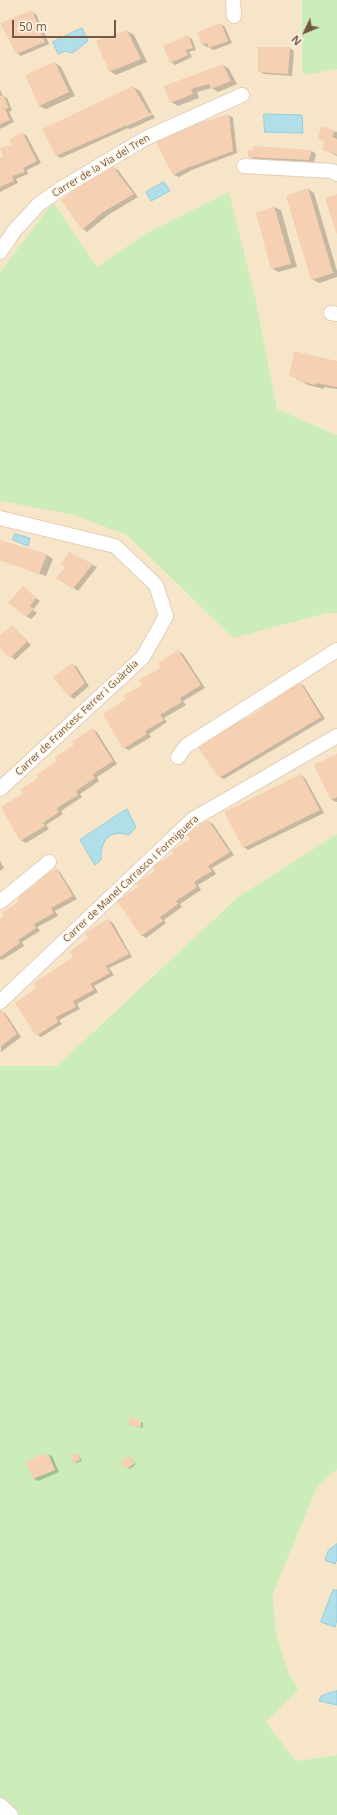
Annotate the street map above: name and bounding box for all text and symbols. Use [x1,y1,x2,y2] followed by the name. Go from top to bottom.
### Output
[14,12,118,38] scale bar
[285,12,325,52] north arrow
[19,18,47,35] text: 50 m
[288,32,305,49] text: N
[50,132,152,200] street label: Carrer de la Via del Tren
[13,658,141,778] street label: Carrer de Francesc Ferrer i Guàrdia
[61,813,201,945] street label: Carrer de Manel Carrasco i Formiguera

